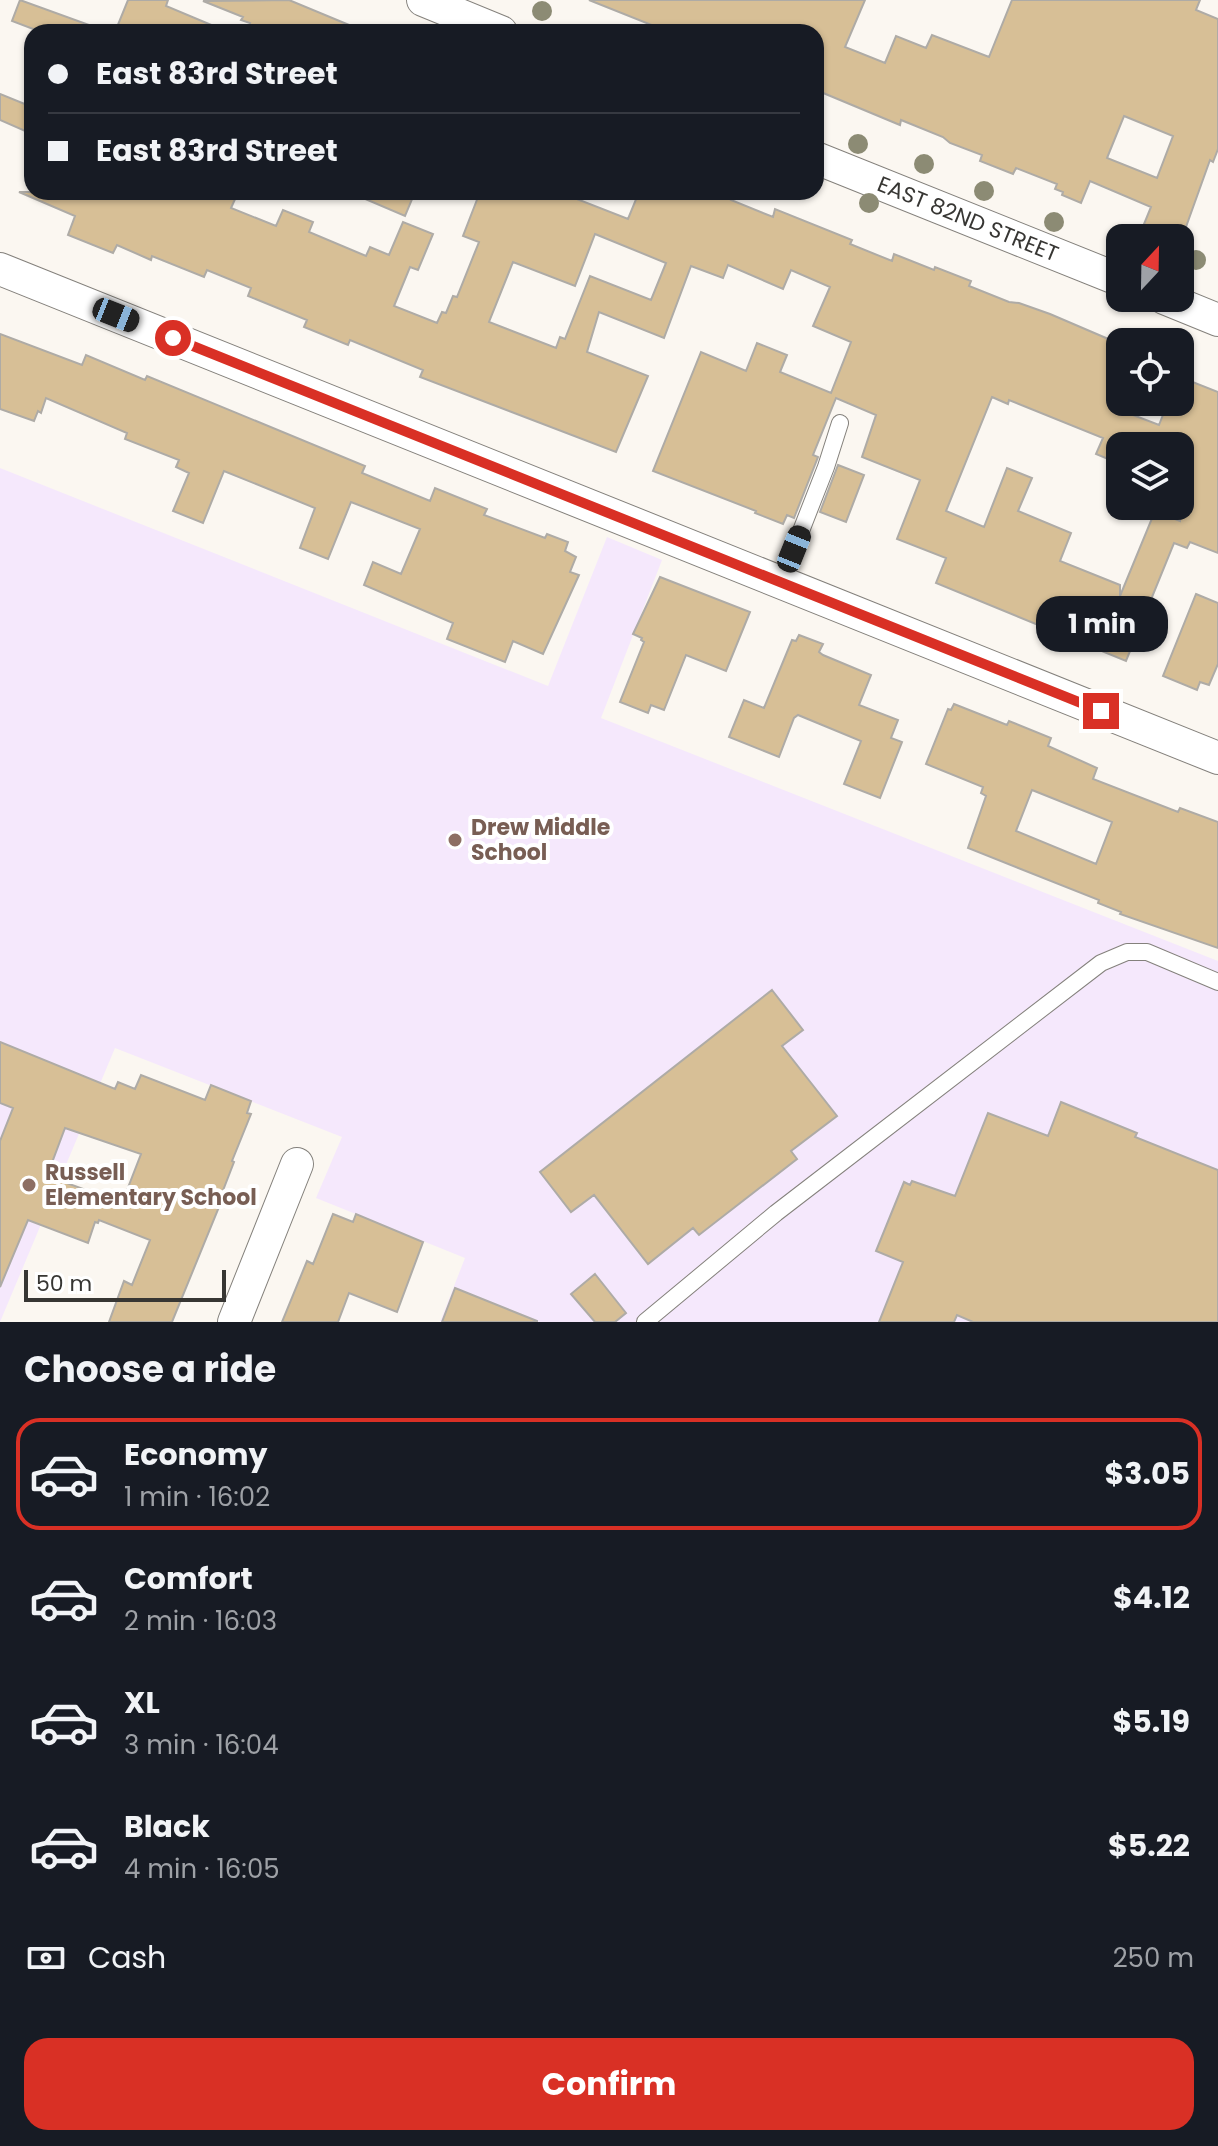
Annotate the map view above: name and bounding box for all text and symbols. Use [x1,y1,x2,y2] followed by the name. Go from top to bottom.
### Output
[96,52,338,95] text: East 83rd Street
[96,129,338,172] text: East 83rd Street
[873,168,1063,270] street label: EAST 82ND STREET
[1106,224,1194,312] north arrow
[1106,224,1194,520] map controls
[89,295,143,335] car
[155,320,191,356] route start
[1106,328,1194,416] button: locate
[1106,432,1194,520] button: layers
[774,522,814,576] car
[1035,595,1167,651] callout: 1 min
[1068,606,1136,642] text: 1 min
[1083,693,1119,729] route end
[471,812,610,868] place label: Drew Middle School
[446,831,464,849] marker: Drew Middle School
[45,1157,257,1213] place label: Russell Elementary School
[20,1176,38,1194] marker: Russell Elementary School
[24,1266,226,1302] scale bar
[36,1268,92,1299] text: 50 m
[24,1344,276,1395] text: Choose a ride
[124,1433,268,1476] text: Economy
[28,1438,100,1510] icon: car
[1105,1452,1190,1495] text: $3.05
[124,1479,270,1515] text: 1 min · 16:02
[124,1557,253,1600] text: Comfort
[28,1562,100,1634] icon: car
[1113,1576,1190,1619] text: $4.12
[124,1603,277,1639] text: 2 min · 16:03
[124,1681,160,1724] text: XL
[28,1686,100,1758] icon: car
[1113,1700,1190,1743] text: $5.19
[124,1727,279,1763] text: 3 min · 16:04
[124,1805,210,1848] text: Black
[28,1810,100,1882] icon: car
[1108,1824,1190,1867] text: $5.22
[124,1851,280,1887] text: 4 min · 16:05
[24,1936,68,1980] icon: cash
[88,1936,166,1979] text: Cash
[1113,1940,1194,1976] text: 250 m
[24,2038,1194,2130] button: Confirm

